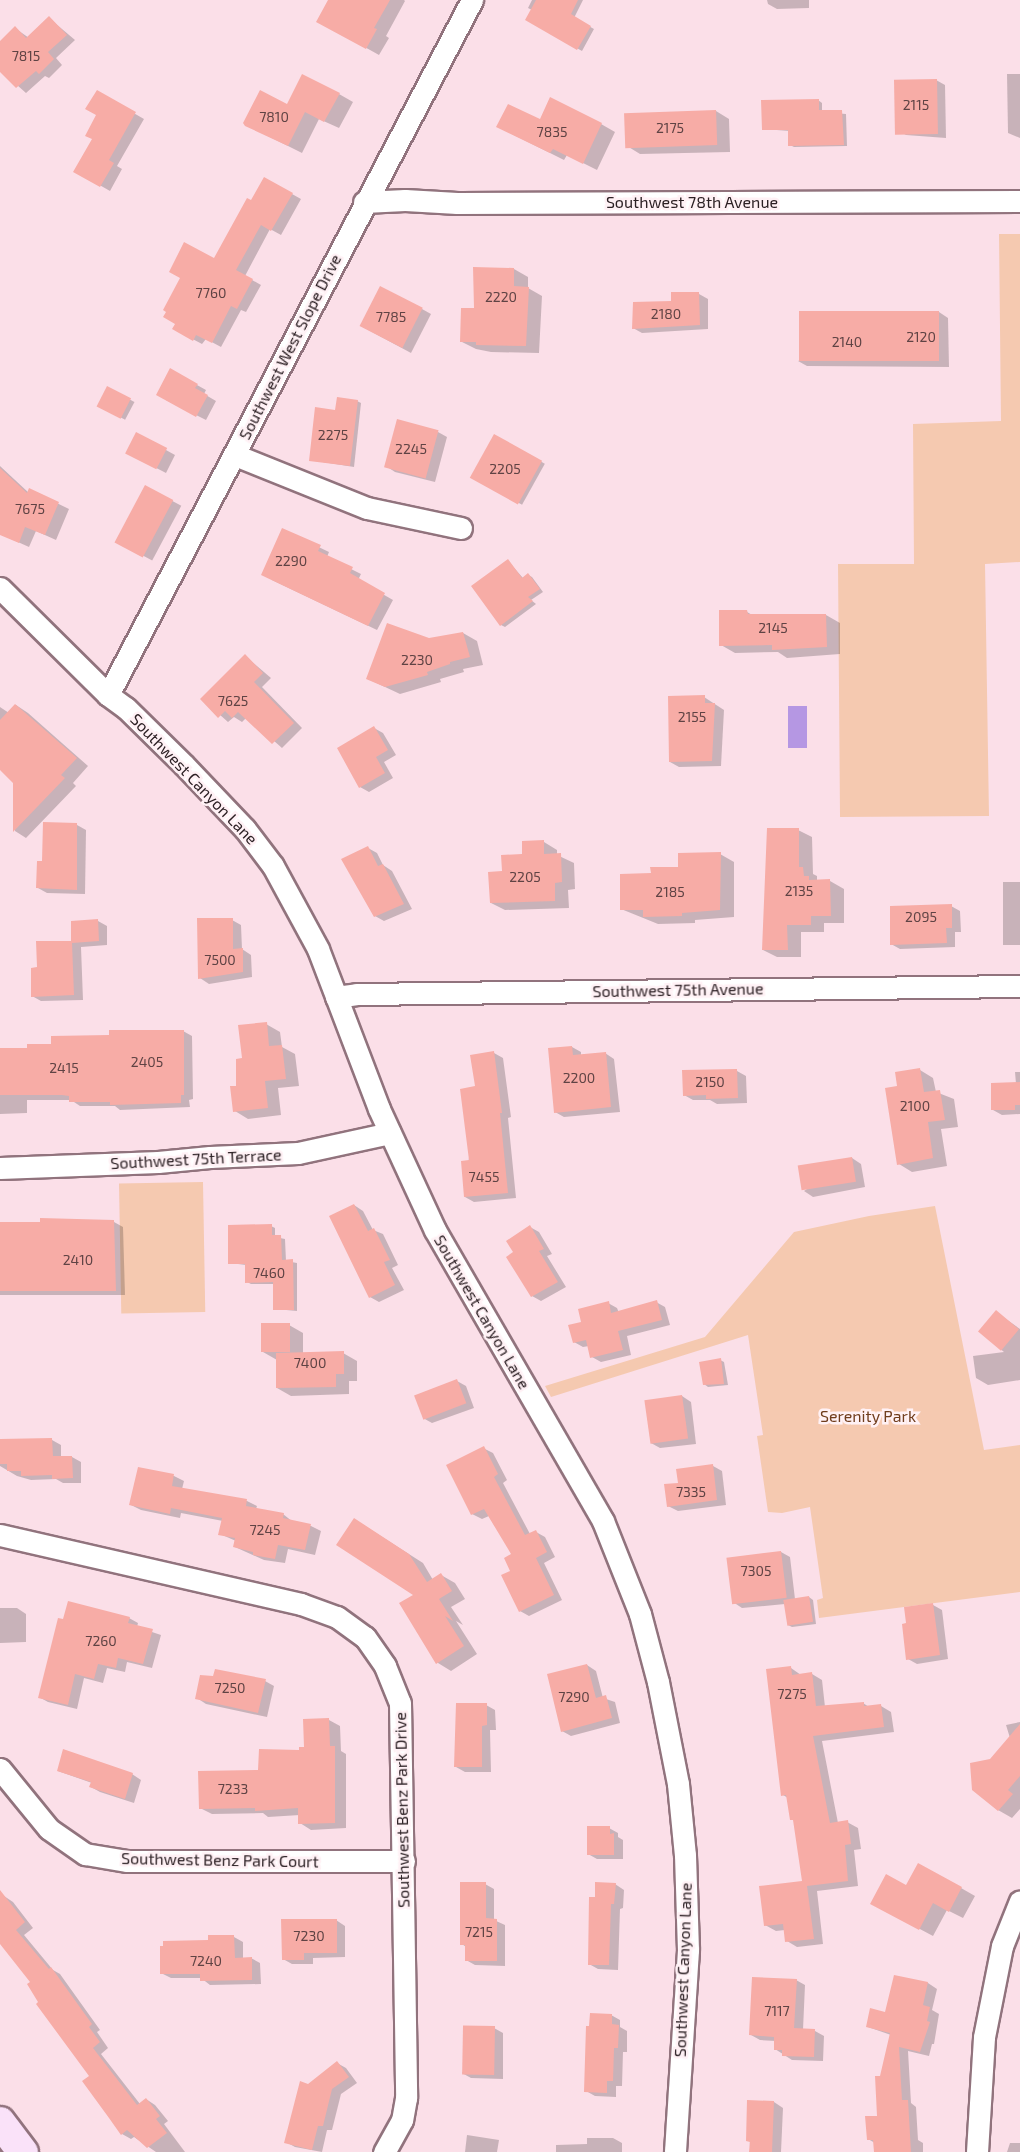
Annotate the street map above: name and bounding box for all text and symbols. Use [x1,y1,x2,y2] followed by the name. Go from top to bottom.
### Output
[12,48,40,64] house number: 7815
[903,97,929,113] house number: 2115
[259,109,289,125] house number: 7810
[656,120,684,136] house number: 2175
[537,124,567,140] house number: 7835
[606,192,778,212] street label: Southwest 78th Avenue
[235,251,345,443] street label: Southwest West Slope Drive
[196,285,226,301] house number: 7760
[485,289,517,305] house number: 2220
[651,306,681,322] house number: 2180
[376,309,406,325] house number: 7785
[906,329,936,345] house number: 2120
[832,334,862,350] house number: 2140
[318,427,348,443] house number: 2275
[395,441,427,457] house number: 2245
[489,461,521,477] house number: 2205
[15,501,45,517] house number: 7675
[275,553,307,569] house number: 2290
[758,620,788,636] house number: 2145
[401,652,433,668] house number: 2230
[218,693,248,709] house number: 7625
[678,709,706,725] house number: 2155
[126,710,262,848] street label: Southwest Canyon Lane
[509,869,541,885] house number: 2205
[785,883,813,899] house number: 2135
[655,884,685,900] house number: 2185
[905,909,937,925] house number: 2095
[204,952,236,968] house number: 7500
[592,979,764,1001] street label: Southwest 75th Avenue
[131,1054,163,1070] house number: 2405
[49,1060,79,1076] house number: 2415
[563,1070,595,1086] house number: 2200
[695,1074,725,1090] house number: 2150
[900,1098,930,1114] house number: 2100
[110,1145,282,1173] street label: Southwest 75th Terrace
[469,1169,499,1185] house number: 7455
[430,1232,534,1392] street label: Southwest Canyon Lane
[63,1252,93,1268] house number: 2410
[253,1265,285,1281] house number: 7460
[294,1355,326,1371] house number: 7400
[820,1406,916,1426] park label: Serenity Park
[676,1484,706,1500] house number: 7335
[249,1522,281,1538] house number: 7245
[741,1563,771,1579] house number: 7305
[85,1633,117,1649] house number: 7260
[215,1680,245,1696] house number: 7250
[777,1686,807,1702] house number: 7275
[558,1689,590,1705] house number: 7290
[391,1712,413,1908] street label: Southwest Benz Park Drive
[218,1781,248,1797] house number: 7233
[121,1849,319,1871] street label: Southwest Benz Park Court
[670,1882,696,2058] street label: Southwest Canyon Lane
[465,1924,493,1940] house number: 7215
[293,1928,325,1944] house number: 7230
[190,1953,222,1969] house number: 7240
[764,2003,790,2019] house number: 7117

